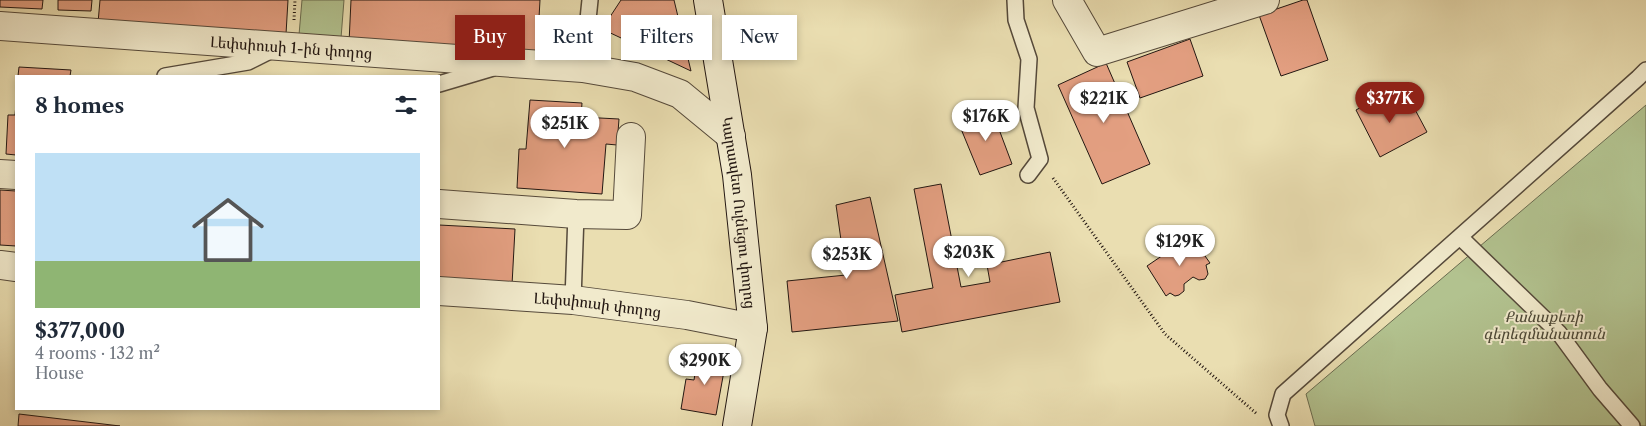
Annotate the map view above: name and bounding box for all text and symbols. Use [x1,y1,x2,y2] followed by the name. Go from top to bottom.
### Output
[455,15,525,60] chip: Buy
[535,15,611,60] chip: Rent
[621,15,712,60] chip: Filters
[722,15,797,60] chip: New
[209,32,373,62] street label: Լեփսիուսի 1-ին փողոց
[1069,82,1139,124] pin: $221K
[1355,82,1425,124] pin: $377K
[1080,88,1128,108] text: $221K
[1366,88,1414,108] text: $377K
[392,91,420,119] icon: filters
[35,93,124,118] text: 8 homes
[951,100,1021,142] pin: $176K
[530,106,600,149] pin: $251K
[963,106,1009,126] text: $176K
[541,113,589,133] text: $251K
[718,115,760,310] street label: Կարապետ Ուլնեցու փողոց
[183,185,273,275] icon: home
[1145,224,1215,267] pin: $129K
[1156,231,1204,251] text: $129K
[934,236,1004,278] pin: $203K
[812,238,882,280] pin: $253K
[944,242,994,262] text: $203K
[822,244,872,264] text: $253K
[533,288,662,321] street label: Լեփսիուսի փողոց
[1483,307,1606,343] park label: Քանաքեռի գերեզմանատուն
[35,318,125,343] text: $377,000
[35,343,160,363] text: 4 rooms · 132 m²
[670,344,740,386] pin: $290K
[680,350,730,370] text: $290K
[35,363,84,383] text: House

